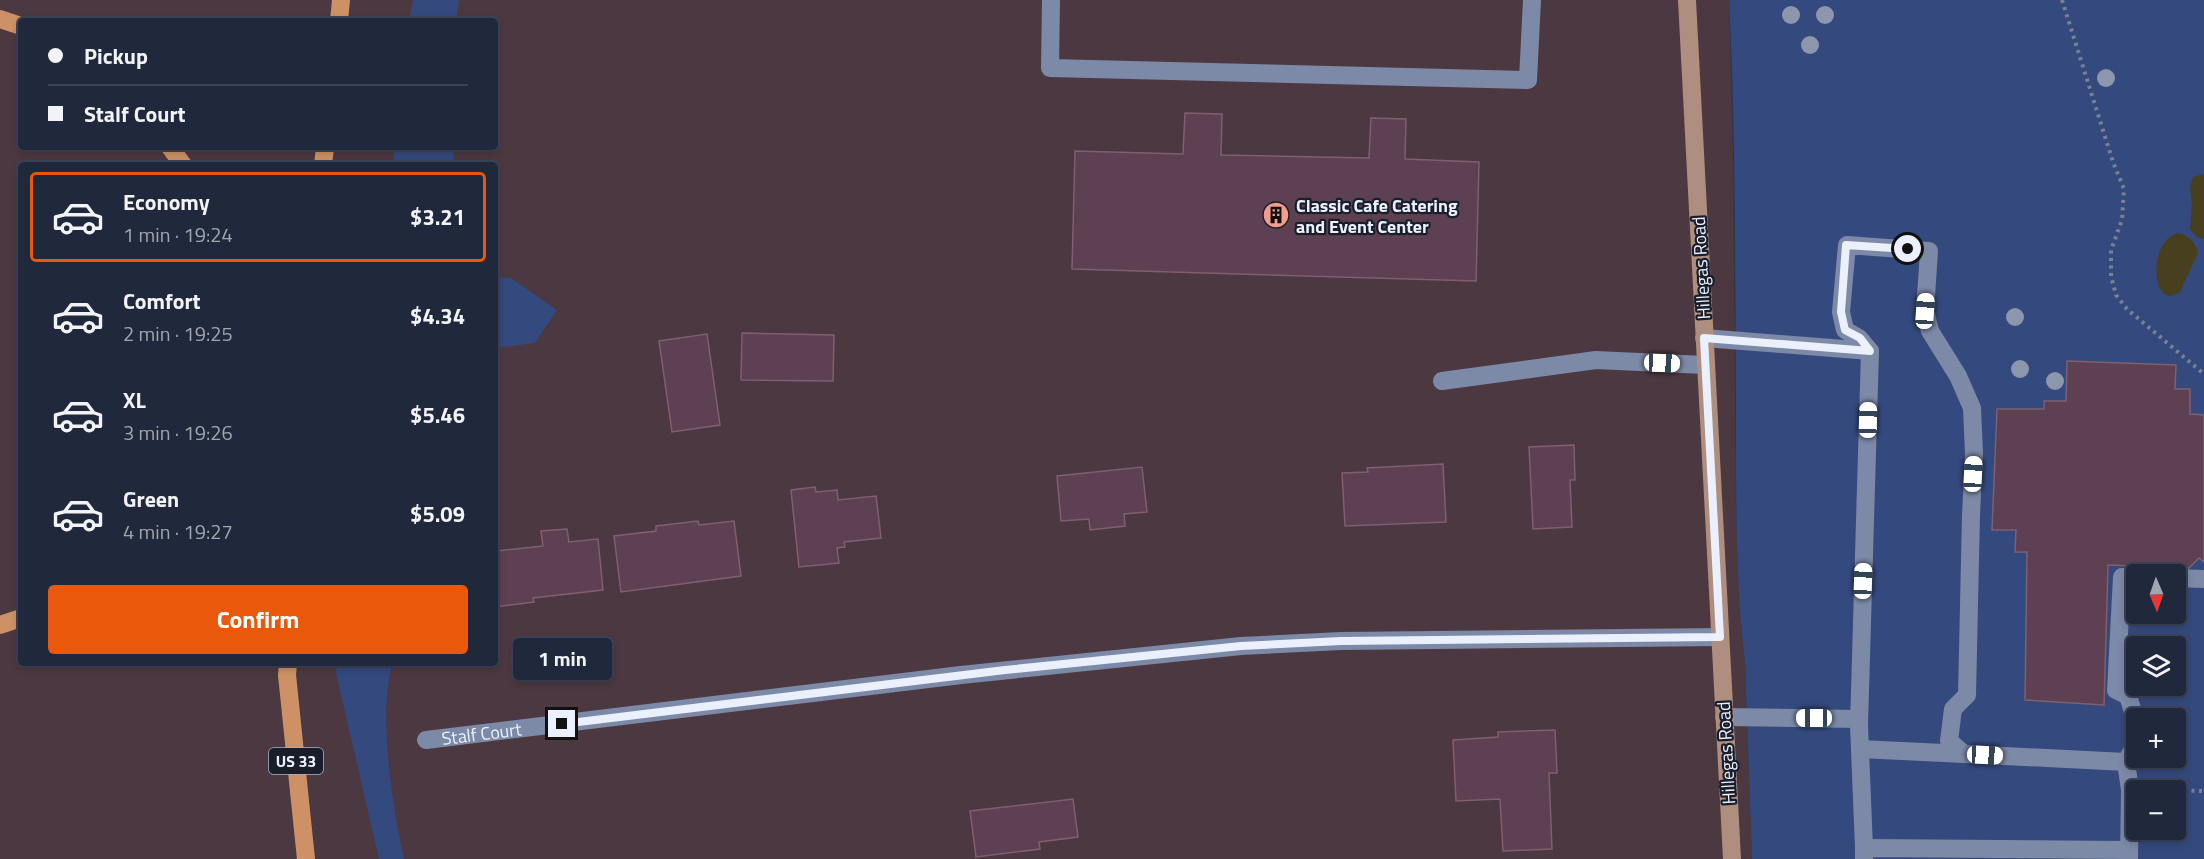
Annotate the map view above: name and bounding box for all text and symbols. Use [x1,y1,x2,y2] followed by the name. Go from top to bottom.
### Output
[84,39,148,73] text: Pickup
[84,97,186,131] text: Stalf Court
[123,185,210,219] text: Economy
[51,190,105,244] icon: car
[1296,192,1458,240] place label: Classic Cafe Catering and Event Center
[410,200,465,234] text: $3.21
[1261,200,1291,230] building icon: Classic Cafe Catering and Event Center
[1685,216,1717,320] street label: Hillegas Road
[123,219,233,250] text: 1 min · 19:24
[1894,235,1921,262] route start
[123,284,201,318] text: Comfort
[51,289,105,343] icon: car
[1915,292,1935,330] car
[410,299,465,333] text: $4.34
[123,318,233,349] text: 2 min · 19:25
[1644,353,1680,373] car
[123,383,146,417] text: XL
[51,388,105,442] icon: car
[410,398,465,432] text: $5.46
[1859,402,1877,438] car
[123,417,233,448] text: 3 min · 19:26
[1963,456,1983,492] car
[123,482,179,516] text: Green
[51,487,105,541] icon: car
[410,497,465,531] text: $5.09
[123,516,233,547] text: 4 min · 19:27
[1853,563,1873,599] car
[2126,564,2186,624] north arrow
[2126,564,2186,840] map controls
[48,585,468,654] button: Confirm
[2126,636,2186,696] button: layers
[512,637,612,679] callout: 1 min
[538,643,587,674] text: 1 min
[1710,701,1742,805] street label: Hillegas Road
[2126,708,2186,768] button: +
[1796,709,1832,727] car
[548,710,575,737] route end
[440,715,524,751] street label: Stalf Court
[1967,745,2003,765] car
[269,748,323,774] road number: US 33
[2126,780,2186,840] button: −

